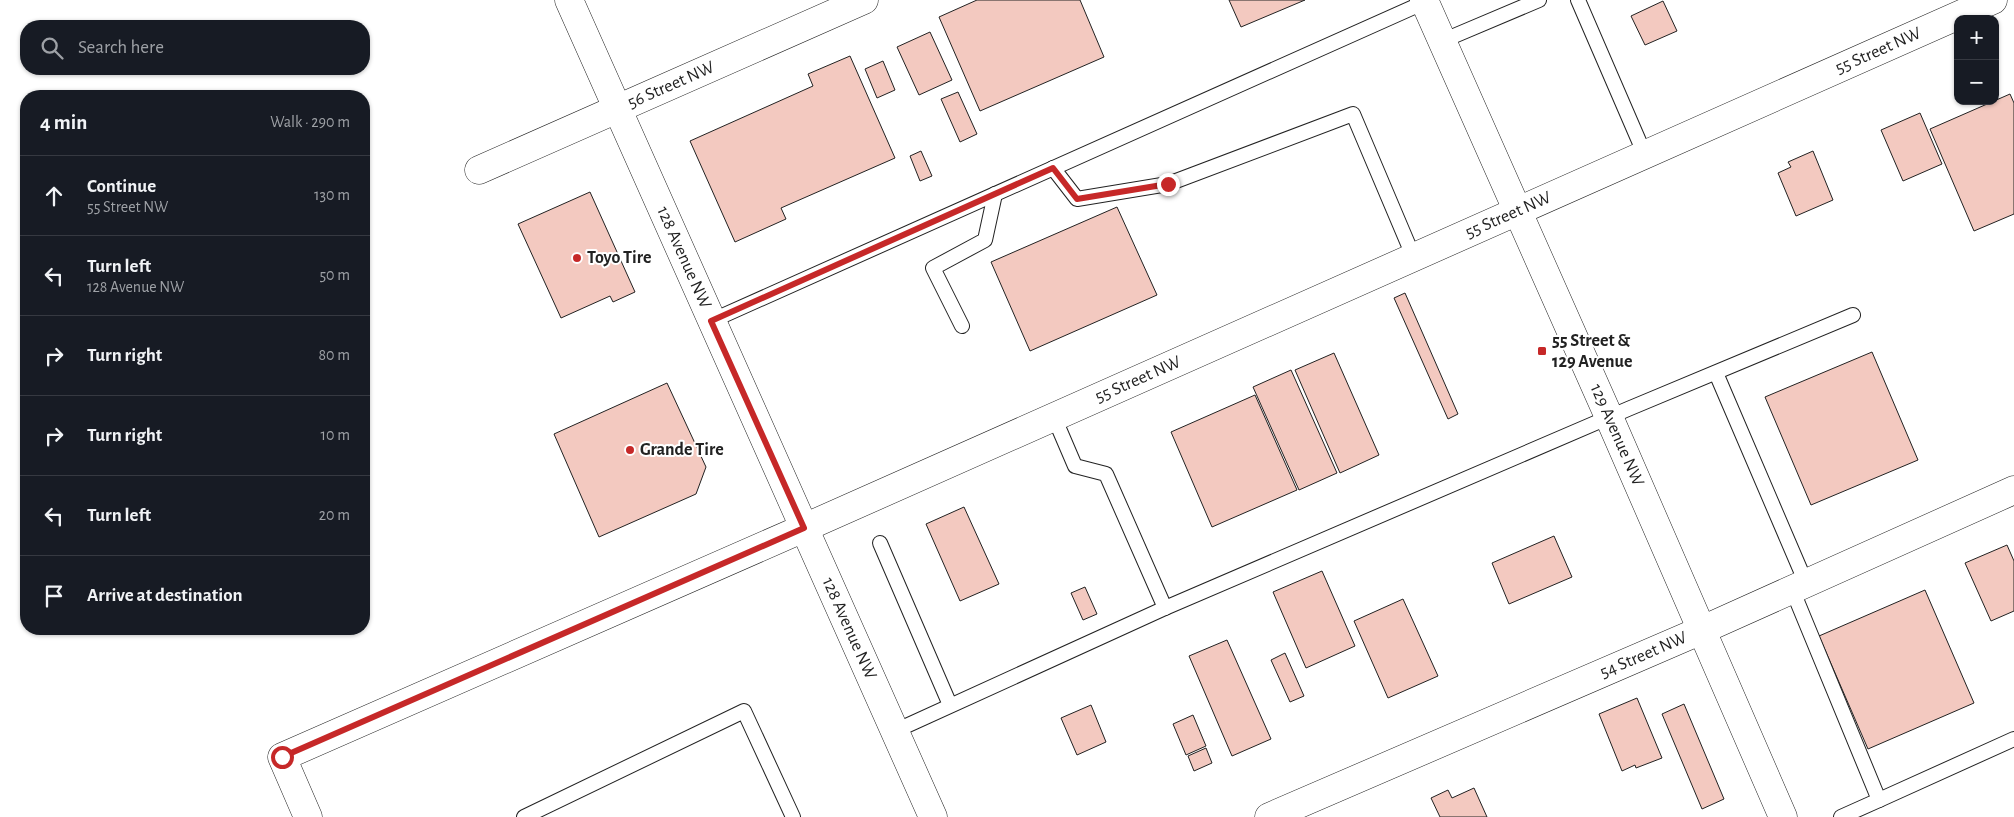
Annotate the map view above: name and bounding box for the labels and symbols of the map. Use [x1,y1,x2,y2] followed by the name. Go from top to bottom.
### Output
[1833,24,1924,78] street label: 55 Street NW
[625,58,717,112] street label: 56 Street NW
[1157,173,1180,196] route end
[1463,188,1554,242] street label: 55 Street NW
[653,204,714,311] street label: 128 Avenue NW
[587,249,652,267] place label: Toyo Tire
[571,252,583,264] marker: Toyo Tire
[1552,332,1632,371] place label: 55 Street & 129 Avenue
[1536,345,1548,357] marker: 55 Street & 129 Avenue
[1093,353,1184,406] street label: 55 Street NW
[1587,381,1647,489] street label: 129 Avenue NW
[640,441,724,459] place label: Grande Tire
[624,444,636,456] marker: Grande Tire
[818,575,880,682] street label: 128 Avenue NW
[1597,629,1690,682] street label: 54 Street NW
[271,746,294,769] route start

